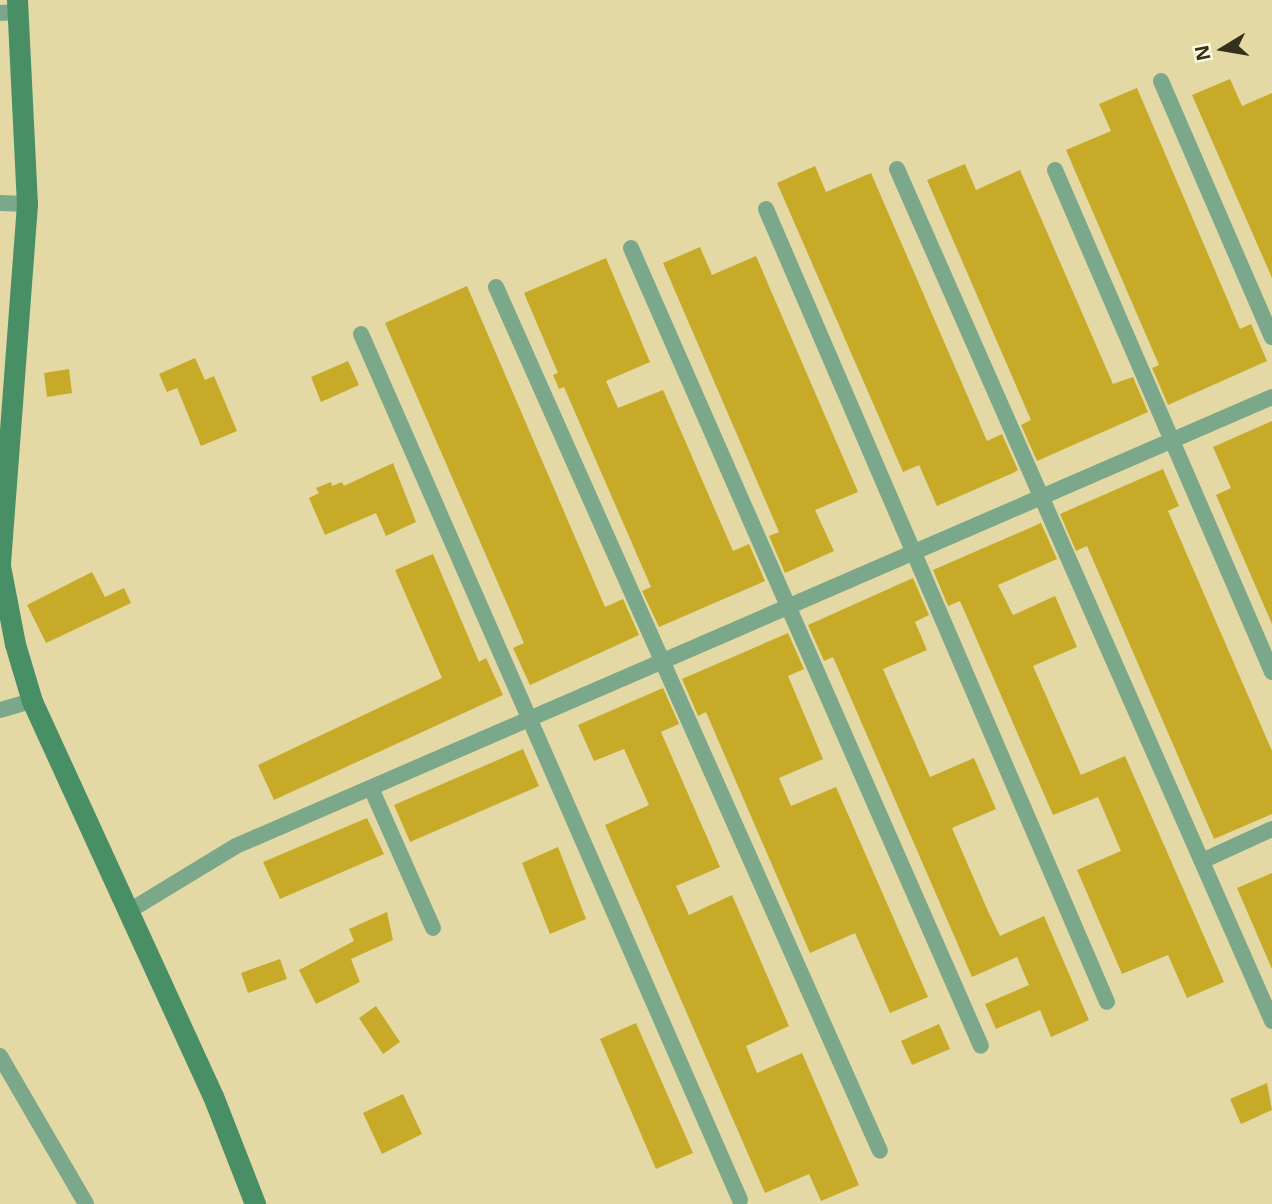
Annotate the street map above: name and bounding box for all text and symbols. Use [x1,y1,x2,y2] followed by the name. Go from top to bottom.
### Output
[1188,14,1258,84] north arrow
[1188,43,1217,63] text: N

